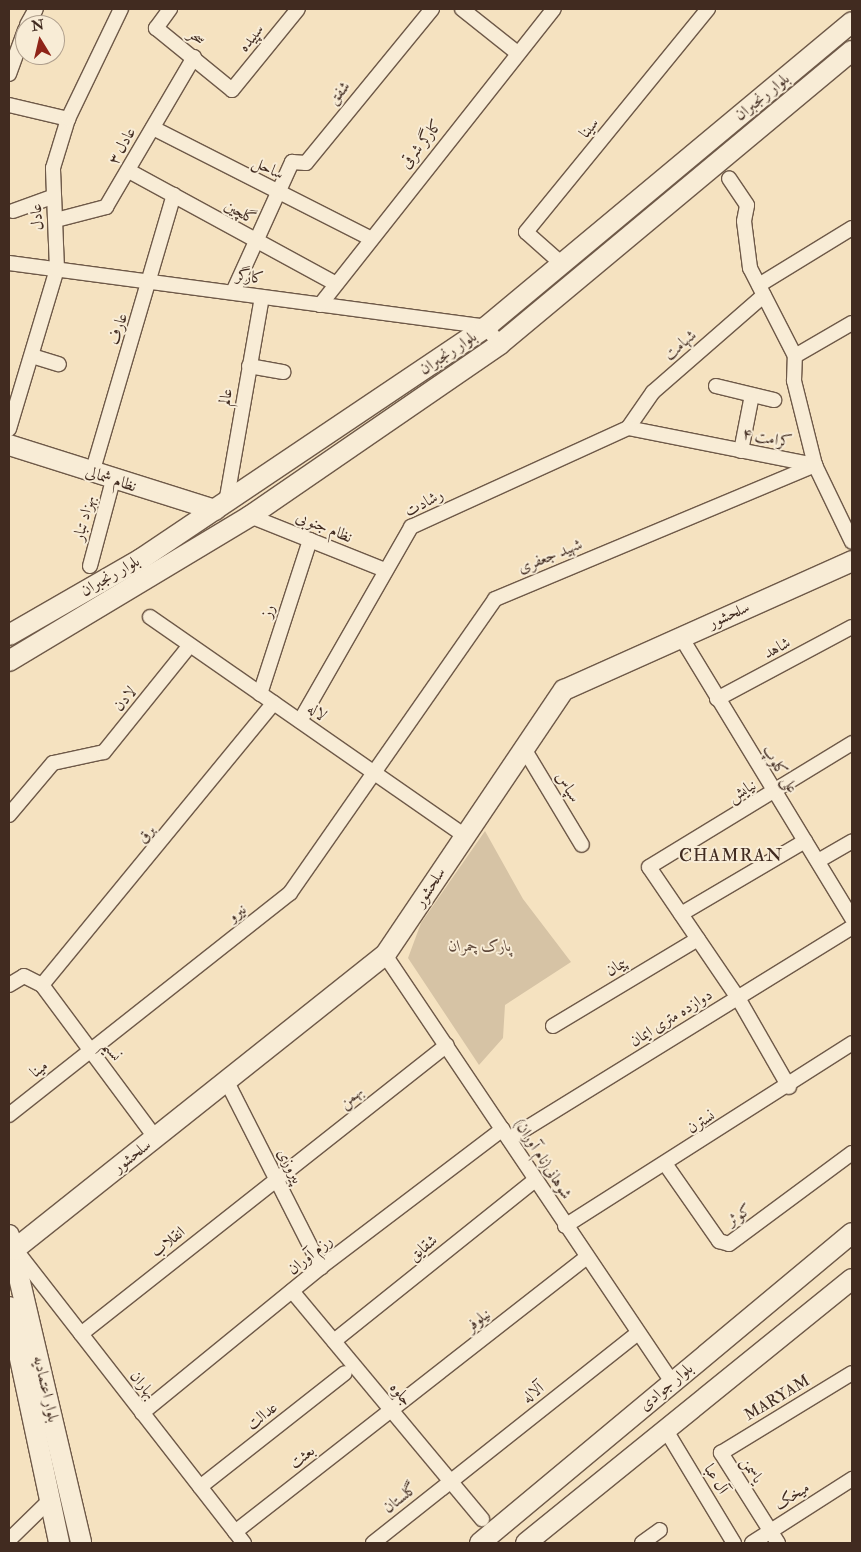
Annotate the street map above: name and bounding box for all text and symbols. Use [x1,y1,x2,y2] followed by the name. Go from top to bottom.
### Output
[15,15,65,65] north arrow
[30,16,45,35] text: N
[234,20,268,56] street label: سپیده
[185,24,209,50] street label: سحر
[731,69,793,125] street label: بلوار رنجبران
[324,77,354,109] street label: شفق
[575,114,603,142] street label: سینا
[396,116,446,172] street label: کارگر شرقی
[104,124,140,168] street label: عادل ۳
[249,152,287,184] street label: ساحل
[221,196,259,228] street label: گلچین
[26,203,48,231] street label: عادل
[235,266,265,288] street label: کارگر
[104,311,132,347] street label: عارف
[660,326,700,364] street label: شهامت
[416,327,480,379] street label: بلوار رنجبران
[215,387,237,407] street label: عالم
[741,424,793,452] street label: کرامت ۴
[83,462,139,496] street label: نظام شمالی
[401,485,447,521] street label: رشادت
[69,493,99,543] street label: بهزاد تبار
[293,507,355,547] street label: نظام جنوبی
[515,534,585,578] street label: شهید جعفری
[77,551,143,601] street label: بلوار رنجبران
[705,597,753,633] street label: سلحشور
[257,602,279,620] street label: رز
[760,633,794,663] street label: شاهد
[109,683,141,715] street label: لادن
[304,699,330,725] street label: لاله
[758,741,802,797] street label: علی کلوپ
[551,768,585,806] street label: سپاس
[724,775,760,807] street label: نیایش
[133,821,159,847] street label: برق
[678,845,784,867] district label: CHAMRAN
[410,864,450,910] street label: سلحشور
[224,900,250,926] street label: نیرو
[448,936,512,956] park label: پارک چمران
[602,953,630,981] street label: پیمان
[626,985,716,1051] street label: دوازده متری ایمان
[98,1037,126,1065] street label: نسیم
[26,1056,52,1082] street label: مینا
[335,1082,367,1112] street label: بهمن
[683,1106,719,1138] street label: نسترن
[510,1115,576,1203] street label: شوهانی(نام آوران)
[109,1135,155,1177] street label: سلحشور
[273,1145,307,1187] street label: پیروزی
[723,1200,755,1230] street label: کوثر
[147,1222,189,1262] street label: انقلاب
[284,1231,336,1279] street label: رزم آوران
[405,1231,441,1265] street label: شقایق
[462,1304,494,1336] street label: نیلوفر
[29,1354,63,1424] street label: بلوار اعتمادیه
[635,1359,697,1415] street label: بلوار جوادی
[126,1367,160,1403] street label: بهاران
[741,1371,813,1425] street label: MARYAM
[386,1378,416,1410] street label: جلوه
[518,1379,548,1407] street label: آلاله
[243,1398,281,1434] street label: عدالت
[285,1441,319,1473] street label: بعثت
[736,1453,768,1487] street label: یاسمن
[700,1460,732,1498] street label: آل عبا
[771,1478,813,1514] street label: میخک
[379,1479,421,1517] street label: گلستان

